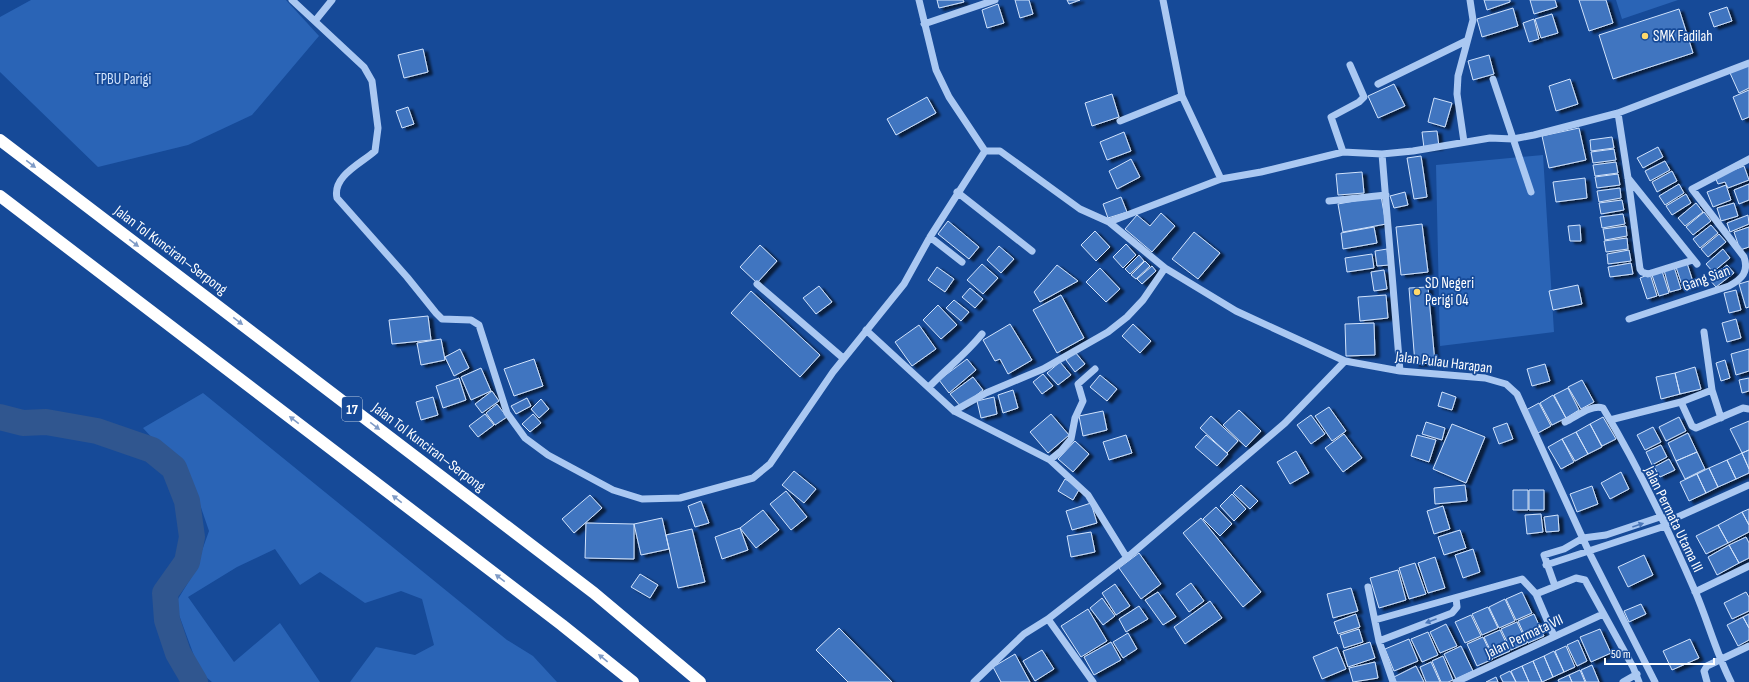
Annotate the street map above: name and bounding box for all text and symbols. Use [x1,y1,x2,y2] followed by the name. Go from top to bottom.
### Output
[1653,27,1713,46] place label: SMK Fadilah
[1640,31,1650,41] marker: SMK Fadilah
[95,70,152,89] park label: TPBU Parigi
[26,160,36,168] one-way arrow
[110,201,231,299] street label: Jalan Tol Kunciran–Serpong
[129,239,140,247] one-way arrow
[1680,261,1733,296] street label: Gang Sian
[1425,274,1474,310] place label: SD Negeri Perigi 04
[1412,287,1422,297] marker: SD Negeri Perigi 04
[233,317,243,325] one-way arrow
[1393,347,1494,378] street label: Jalan Pulau Harapan
[342,397,362,421] road number: 17
[368,398,489,496] street label: Jalan Tol Kunciran–Serpong
[288,416,299,424] one-way arrow
[369,421,380,430] one-way arrow
[1639,462,1707,575] street label: Jalan Permata Utama III
[391,495,402,503] one-way arrow
[1633,521,1645,527] one-way arrow
[495,574,506,582] one-way arrow
[1481,610,1566,663] street label: Jalan Permata VII
[1425,619,1437,625] one-way arrow
[1605,640,1714,666] scale bar
[1611,647,1631,662] text: 50 m
[597,653,608,662] one-way arrow

